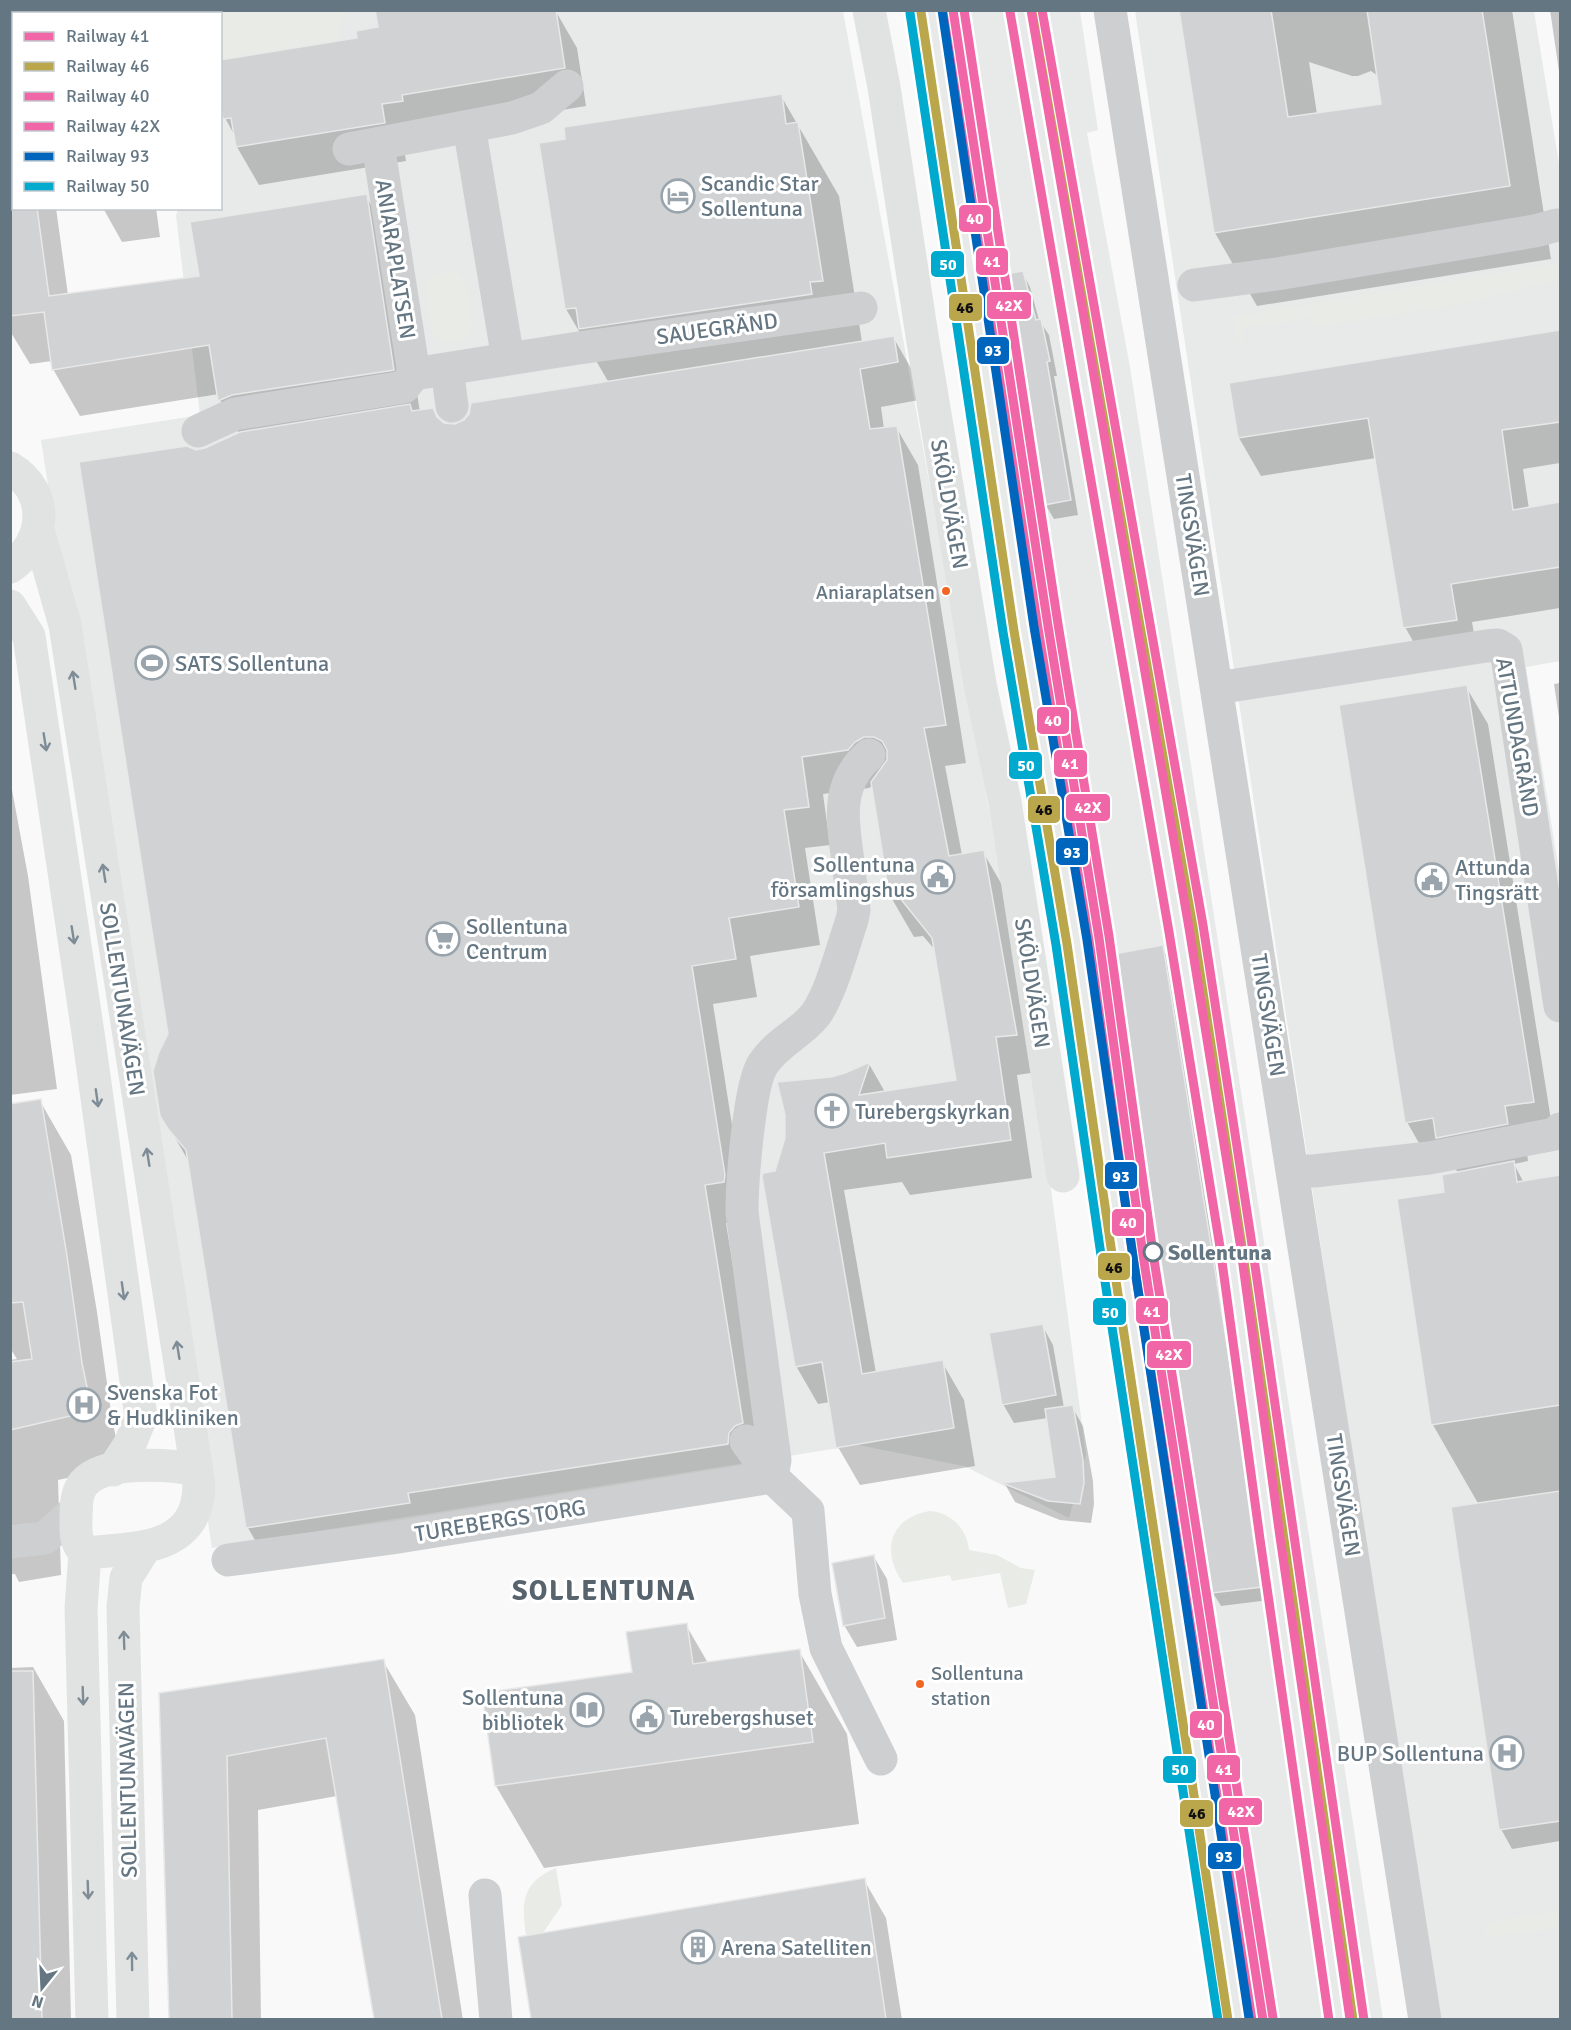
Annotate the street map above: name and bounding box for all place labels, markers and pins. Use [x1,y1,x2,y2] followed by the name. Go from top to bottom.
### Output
[701,170,819,222] place label: Scandic Star Sollentuna
[660,178,696,214] hotel icon: Scandic Star Sollentuna
[816,580,935,605] place label: Aniaraplatsen
[940,585,952,597] marker: Aniaraplatsen
[134,645,170,681] sports icon: SATS Sollentuna
[175,650,329,677] place label: SATS Sollentuna
[771,851,915,903] place label: Sollentuna församlingshus
[1455,854,1540,906] place label: Attunda Tingsrätt
[920,859,956,895] public building icon: Sollentuna församlingshus
[1414,862,1450,898] public building icon: Attunda Tingsrätt
[466,913,568,965] place label: Sollentuna Centrum
[425,921,461,957] supermarket icon: Sollentuna Centrum
[814,1093,850,1129] church icon: Turebergskyrkan
[855,1098,1010,1125] place label: Turebergskyrkan
[1168,1239,1272,1266] place label: Sollentuna
[1143,1242,1163,1262] marker: Sollentuna
[107,1379,239,1431] place label: Svenska Fot & Hudkliniken
[66,1387,102,1423] hospital icon: Svenska Fot & Hudkliniken
[931,1661,1024,1711] place label: Sollentuna station
[914,1678,926,1690] marker: Sollentuna station
[462,1684,564,1736] place label: Sollentuna bibliotek
[569,1692,605,1728] library icon: Sollentuna bibliotek
[629,1699,665,1735] public building icon: Turebergshuset
[670,1704,814,1731] place label: Turebergshuset
[1489,1735,1525,1771] hospital icon: BUP Sollentuna
[1337,1740,1484,1767] place label: BUP Sollentuna
[680,1929,716,1965] building icon: Arena Satelliten
[721,1934,872,1961] place label: Arena Satelliten

